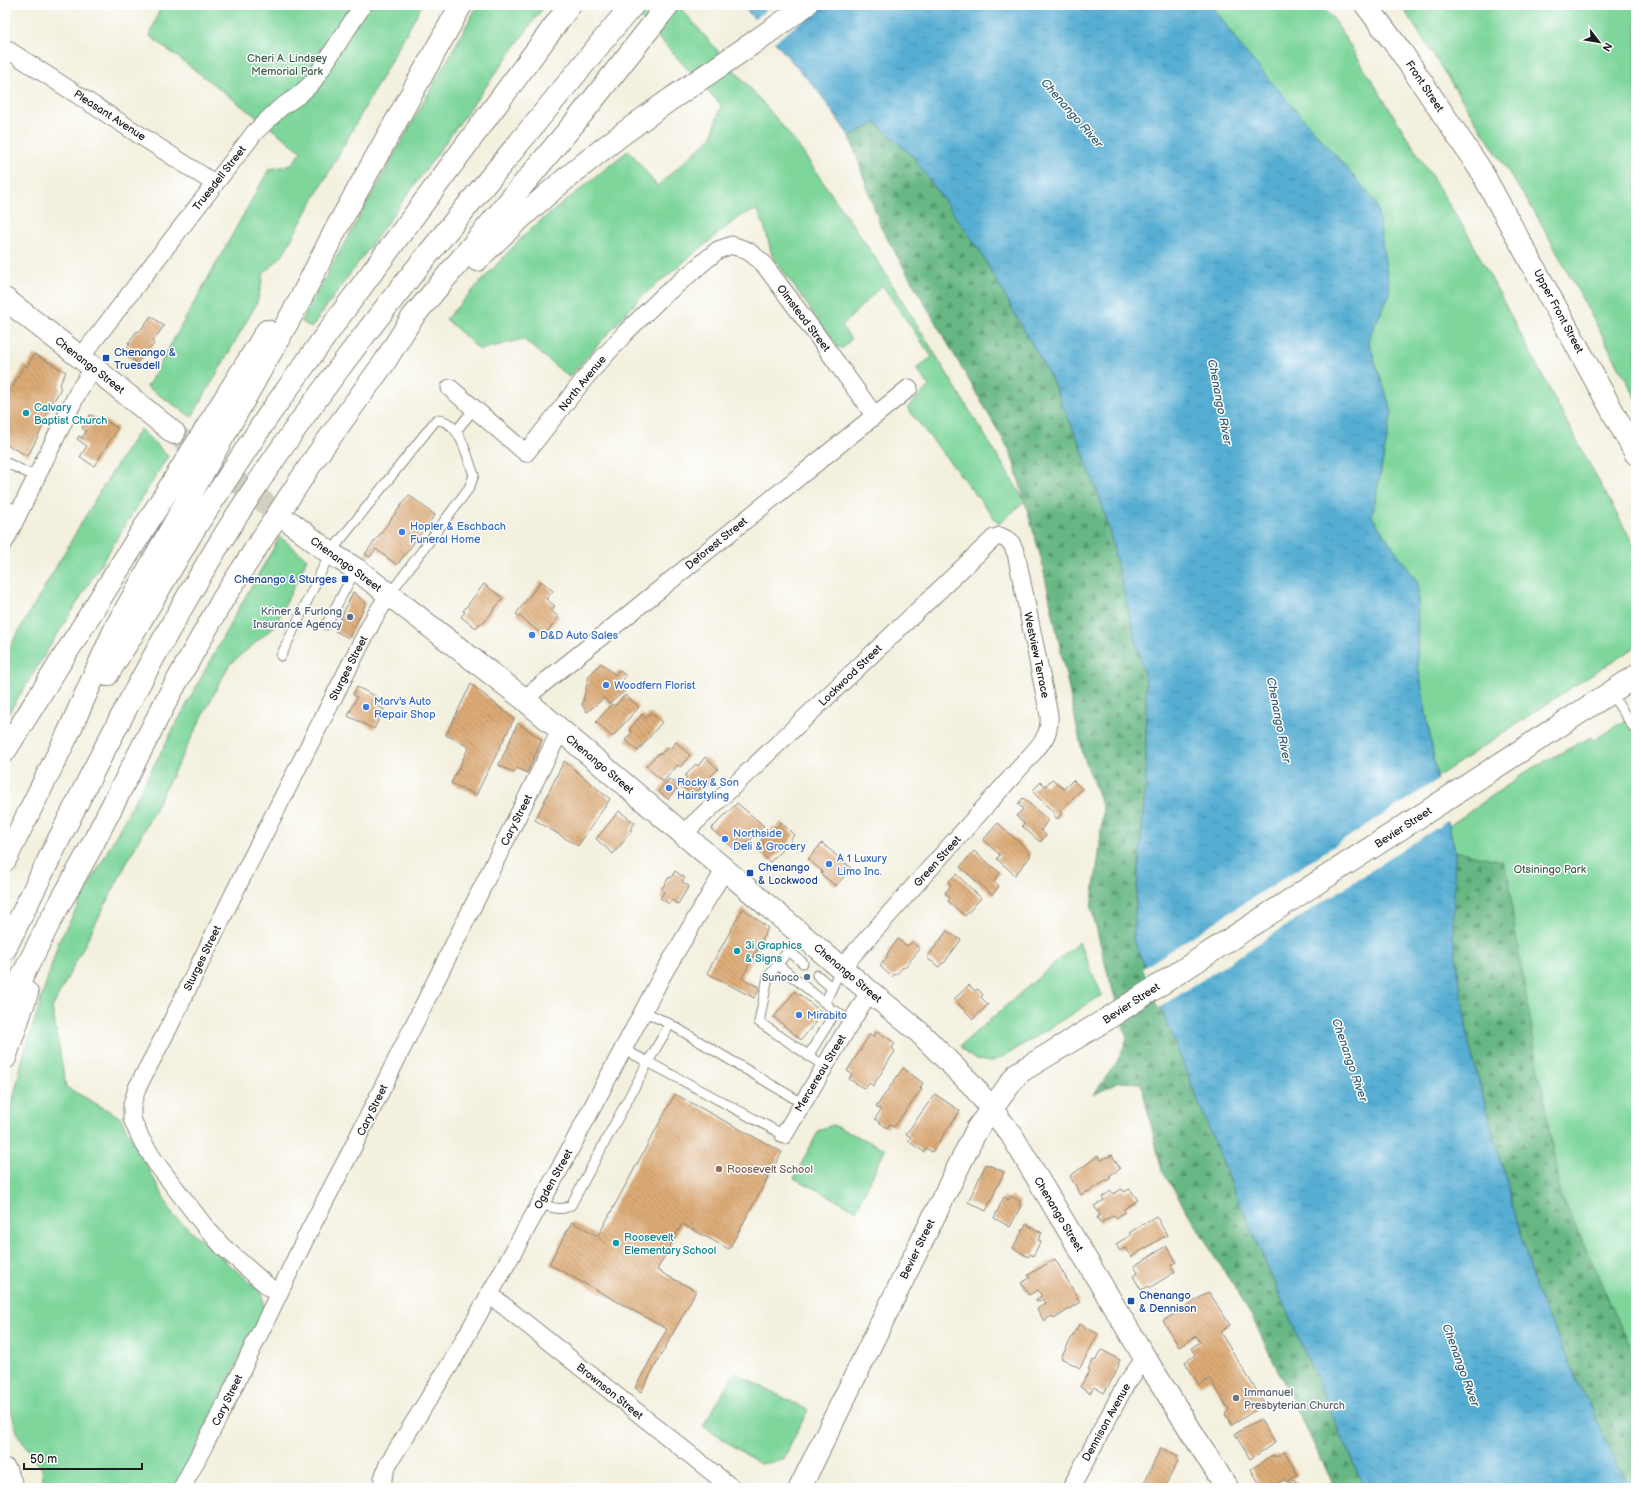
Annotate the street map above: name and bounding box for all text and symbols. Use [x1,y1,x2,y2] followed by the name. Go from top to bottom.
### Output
[1579,22,1619,62] north arrow
[1599,40,1615,54] text: N
[247,52,327,78] park label: Cheri A. Lindsey Memorial Park
[1403,58,1447,115] street label: Front Street
[1037,76,1107,152] water label: Chenango River
[71,87,149,144] street label: Pleasant Avenue
[190,143,249,213] street label: Truesdell Street
[1531,267,1587,356] street label: Upper Front Street
[774,282,833,355] street label: Olmstead Street
[52,334,128,397] street label: Chenango Street
[114,346,176,372] place label: Chenango & Truesdell
[556,352,609,414] street label: North Avenue
[101,353,111,363] marker: Chenango & Truesdell
[1204,358,1235,448] water label: Chenango River
[34,401,107,427] place label: Calvary Baptist Church
[21,408,31,418] marker: Calvary Baptist Church
[683,514,750,572] street label: Deforest Street
[410,520,506,546] place label: Hopler & Eschbach Funeral Home
[397,527,407,537] marker: Hopler & Eschbach Funeral Home
[308,534,384,595] street label: Chenango Street
[234,573,338,586] place label: Chenango & Sturges
[340,574,350,584] marker: Chenango & Sturges
[253,605,342,631] place label: Kriner & Furlong Insurance Agency
[1021,611,1052,700] street label: Westview Terrace
[345,612,355,622] marker: Kriner & Furlong Insurance Agency
[540,629,619,642] place label: D&D Auto Sales
[527,630,537,640] marker: D&D Auto Sales
[327,633,371,703] street label: Sturges Street
[816,642,885,709] street label: Lockwood Street
[1263,676,1294,766] water label: Chenango River
[614,679,696,692] place label: Woodfern Florist
[601,680,611,690] marker: Woodfern Florist
[374,695,436,721] place label: Marv's Auto Repair Shop
[361,702,371,712] marker: Marv's Auto Repair Shop
[563,732,637,797] street label: Chenango Street
[677,776,739,802] place label: Rocky & Son Hairstyling
[664,783,674,793] marker: Rocky & Son Hairstyling
[498,792,535,848] street label: Cary Street
[1372,804,1435,851] street label: Bevier Street
[733,827,806,853] place label: Northside Deli & Grocery
[911,833,964,890] street label: Green Street
[720,834,730,844] marker: Northside Deli & Grocery
[837,852,887,878] place label: A 1 Luxury Limo Inc.
[824,859,834,869] marker: A 1 Luxury Limo Inc.
[758,861,818,887] place label: Chenango & Lockwood
[1514,863,1587,876] park label: Otsiningo Park
[745,868,755,878] marker: Chenango & Lockwood
[181,923,224,993] street label: Sturges Street
[745,939,802,965] place label: 3i Graphics & Signs
[811,941,885,1006] street label: Chenango Street
[732,946,742,956] marker: 3i Graphics & Signs
[762,971,799,984] place label: Sunoco
[802,972,812,982] marker: Sunoco
[1100,980,1163,1027] street label: Bevier Street
[807,1009,847,1022] place label: Mirabito
[794,1010,804,1020] marker: Mirabito
[1328,1017,1371,1105] water label: Chenango River
[792,1032,849,1114] street label: Mercereau Street
[354,1082,391,1138] street label: Cary Street
[532,1146,576,1212] street label: Ogden Street
[727,1163,813,1176] place label: Roosevelt School
[714,1164,724,1174] marker: Roosevelt School
[1031,1175,1086,1254] street label: Chenango Street
[897,1216,938,1281] street label: Bevier Street
[624,1231,716,1257] place label: Roosevelt Elementary School
[611,1238,621,1248] marker: Roosevelt Elementary School
[1139,1289,1197,1315] place label: Chenango & Dennison
[1126,1296,1136,1306] marker: Chenango & Dennison
[1439,1322,1483,1410] water label: Chenango River
[574,1361,646,1423] street label: Brownson Street
[209,1372,246,1428] street label: Cary Street
[1080,1381,1133,1464] street label: Dennison Avenue
[1244,1386,1345,1412] place label: Immanuel Presbyterian Church
[1231,1393,1241,1403] marker: Immanuel Presbyterian Church
[24,1445,142,1471] scale bar
[30,1452,57,1467] text: 50 m

